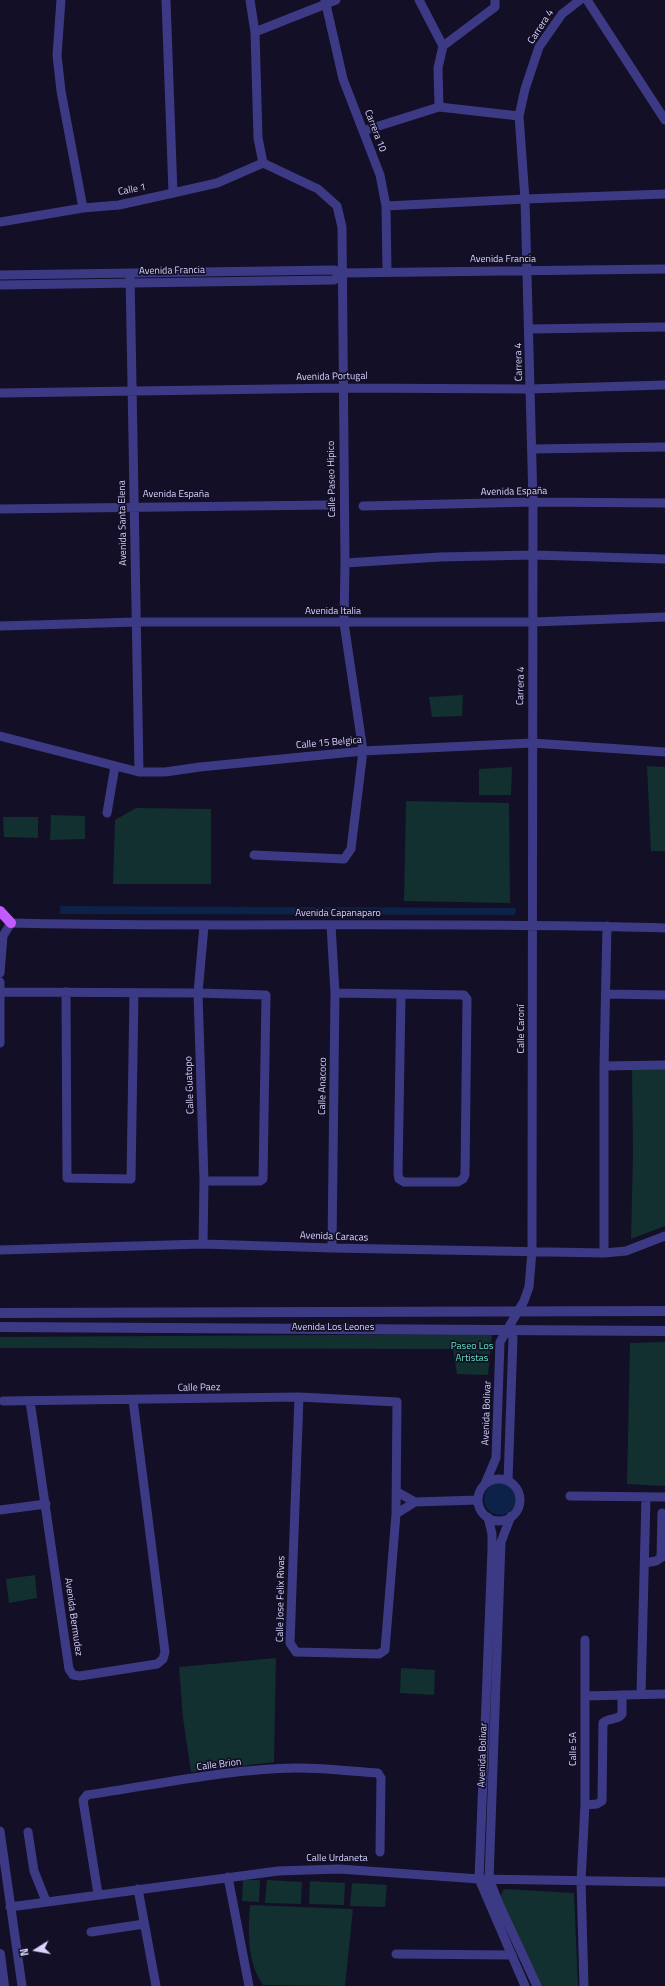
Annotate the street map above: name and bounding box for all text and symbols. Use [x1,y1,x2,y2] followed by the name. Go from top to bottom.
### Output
[525,8,557,46] street label: Carrera 4
[361,108,389,154] street label: Carrera 10
[117,181,147,199] street label: Calle 1
[470,254,536,266] street label: Avenida Francia
[139,264,205,278] street label: Avenida Francia
[513,343,525,381] street label: Carrera 4
[296,370,368,384] street label: Avenida Portugal
[325,441,339,517] street label: Calle Paseo Hipico
[116,480,130,566] street label: Avenida Santa Elena
[481,485,547,499] street label: Avenida España
[143,489,209,501] street label: Avenida España
[305,606,361,618] street label: Avenida Italia
[515,667,527,705] street label: Carrera 4
[296,734,362,752] street label: Calle 15 Belgica
[295,908,381,920] street label: Avenida Capanaparo
[516,1005,528,1053] street label: Calle Caroní
[183,1056,197,1114] street label: Calle Guatopo
[316,1057,330,1115] street label: Calle Anacoco
[300,1230,368,1244] street label: Avenida Caracas
[292,1322,374,1334] street label: Avenida Los Leones
[451,1341,493,1364] park label: Paseo Los Artistas
[480,1380,494,1446] street label: Avenida Bolivar
[177,1382,221,1394] street label: Calle Paez
[274,1556,288,1642] street label: Calle Jose Felix Rivas
[62,1577,84,1657] street label: Avenida Bermudez
[476,1722,490,1788] street label: Avenida Bolivar
[568,1732,580,1766] street label: Calle 5A
[196,1756,242,1774] street label: Calle Brion
[306,1853,368,1865] street label: Calle Urdaneta
[16,1930,56,1970] north arrow
[16,1947,33,1958] text: N

